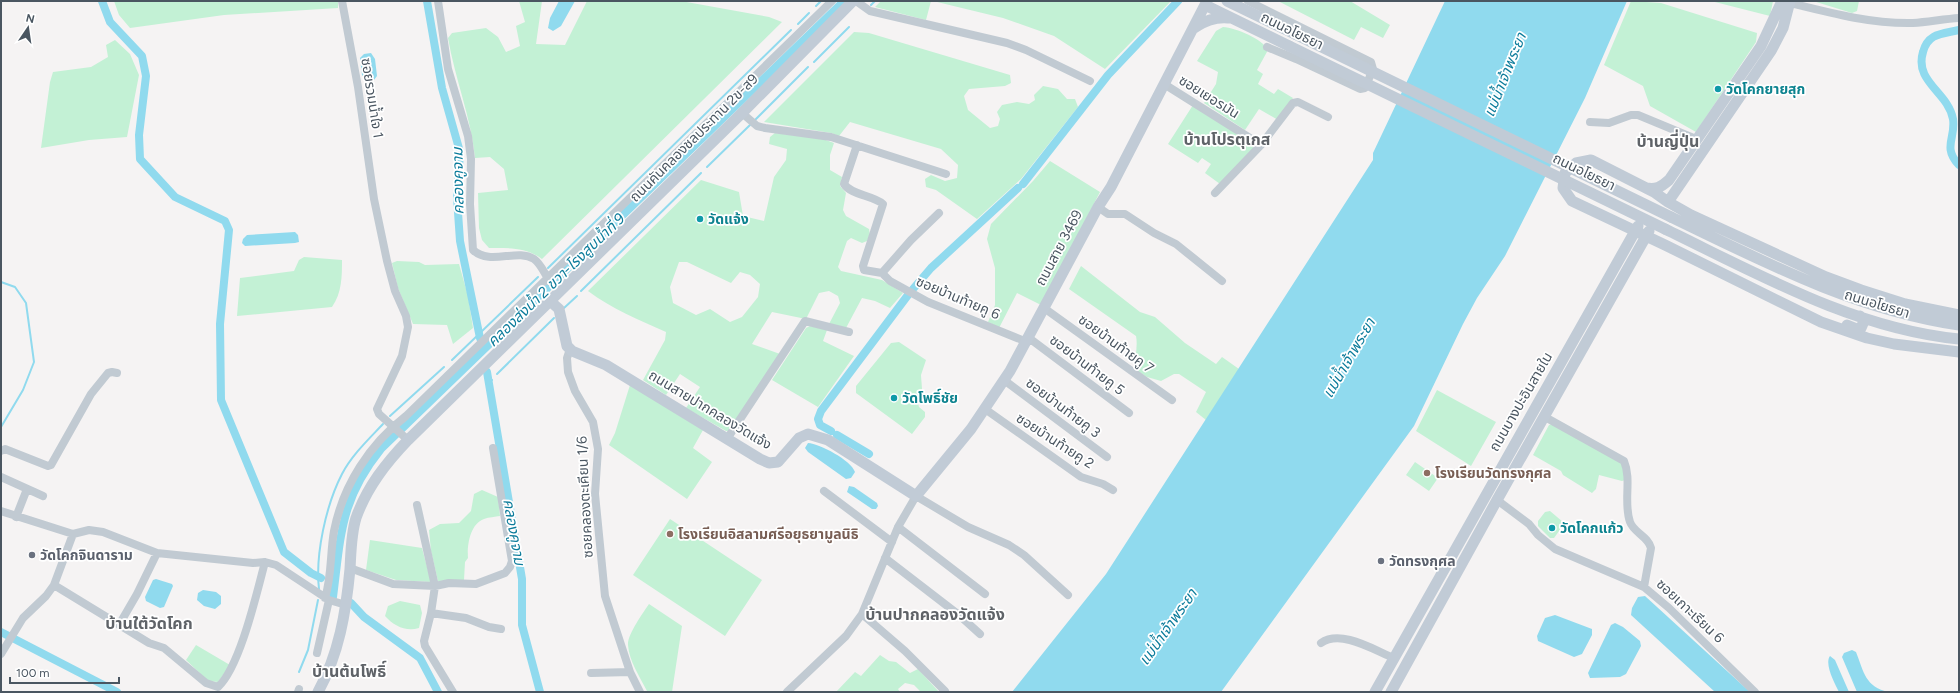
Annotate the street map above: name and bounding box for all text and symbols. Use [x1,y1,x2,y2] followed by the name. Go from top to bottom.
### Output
[8,8,48,48] north arrow
[1258,9,1326,53] street label: ถนนอโยธยา
[25,11,36,26] text: N
[1478,29,1530,120] water label: แม่น้ำเจ้าพระยา
[357,56,389,139] street label: ซอยรวมน้ำใจ 1
[626,70,762,206] street label: ถนนคันคลองชลประทาน 2ข-ส9
[1176,72,1242,122] street label: ซอยเยอรมัน
[1726,81,1805,98] place label: วัดโคกยายสุก
[1713,84,1723,94] marker: วัดโคกยายสุก
[1637,129,1699,151] district label: บ้านญี่ปุ่น
[1184,130,1271,149] district label: บ้านโปรตุเกส
[448,146,468,215] water label: คลองคูจาม
[1550,150,1618,194] street label: ถนนอโยธยา
[1032,207,1086,289] street label: ถนนสาย 3469
[482,208,629,350] water label: คลองส่งน้ำ 2 ขวา-โรงสูบน้ำที่ 9
[708,211,749,228] place label: วัดแจ้ง
[695,214,705,224] marker: วัดแจ้ง
[914,273,1003,323] street label: ซอยบ้านท้ายคู 6
[1842,286,1912,322] street label: ถนนอโยธยา
[1075,311,1157,377] street label: ซอยบ้านท้ายคู 7
[1317,313,1379,401] water label: แม่น้ำเจ้าพระยา
[1046,331,1128,399] street label: ซอยบ้านท้ายคู 5
[1486,349,1556,455] street label: ถนนบางปะอินสายใน
[645,367,775,453] street label: ถนนสายปากคลองวัดแจ้ง
[1022,374,1104,442] street label: ซอยบ้านท้ายคู 3
[902,388,958,407] place label: วัดโพธิ์ชัย
[889,393,899,403] marker: วัดโพธิ์ชัย
[1013,410,1097,472] street label: ซอยบ้านท้ายคู 2
[573,436,597,558] street label: ซอยคลองตะเคียน 1/6
[1435,465,1551,482] place label: โรงเรียนวัดทรงกุศล
[1422,468,1432,478] marker: โรงเรียนวัดทรงกุศล
[499,497,529,568] water label: คลองคูจาม
[1560,520,1624,537] place label: วัดโคกแก้ว
[1547,523,1557,533] marker: วัดโคกแก้ว
[678,526,859,544] place label: โรงเรียนอิสลามศรีอยุธยามูลนิธิ
[665,529,675,539] marker: โรงเรียนอิสลามศรีอยุธยามูลนิธิ
[40,547,133,564] place label: วัดโคกจินดาราม
[27,550,37,560] marker: วัดโคกจินดาราม
[1389,553,1456,570] place label: วัดทรงกุศล
[1376,556,1386,566] marker: วัดทรงกุศล
[1653,575,1727,647] street label: ซอยเกาะเรียน 6
[1133,584,1201,669] water label: แม่น้ำเจ้าพระยา
[865,605,1005,624] district label: บ้านปากคลองวัดแจ้ง
[105,614,193,633] district label: บ้านใต้วัดโคก
[10,659,119,685] scale bar
[312,660,387,681] district label: บ้านต้นโพธิ์
[16,666,50,680] text: 100 m

